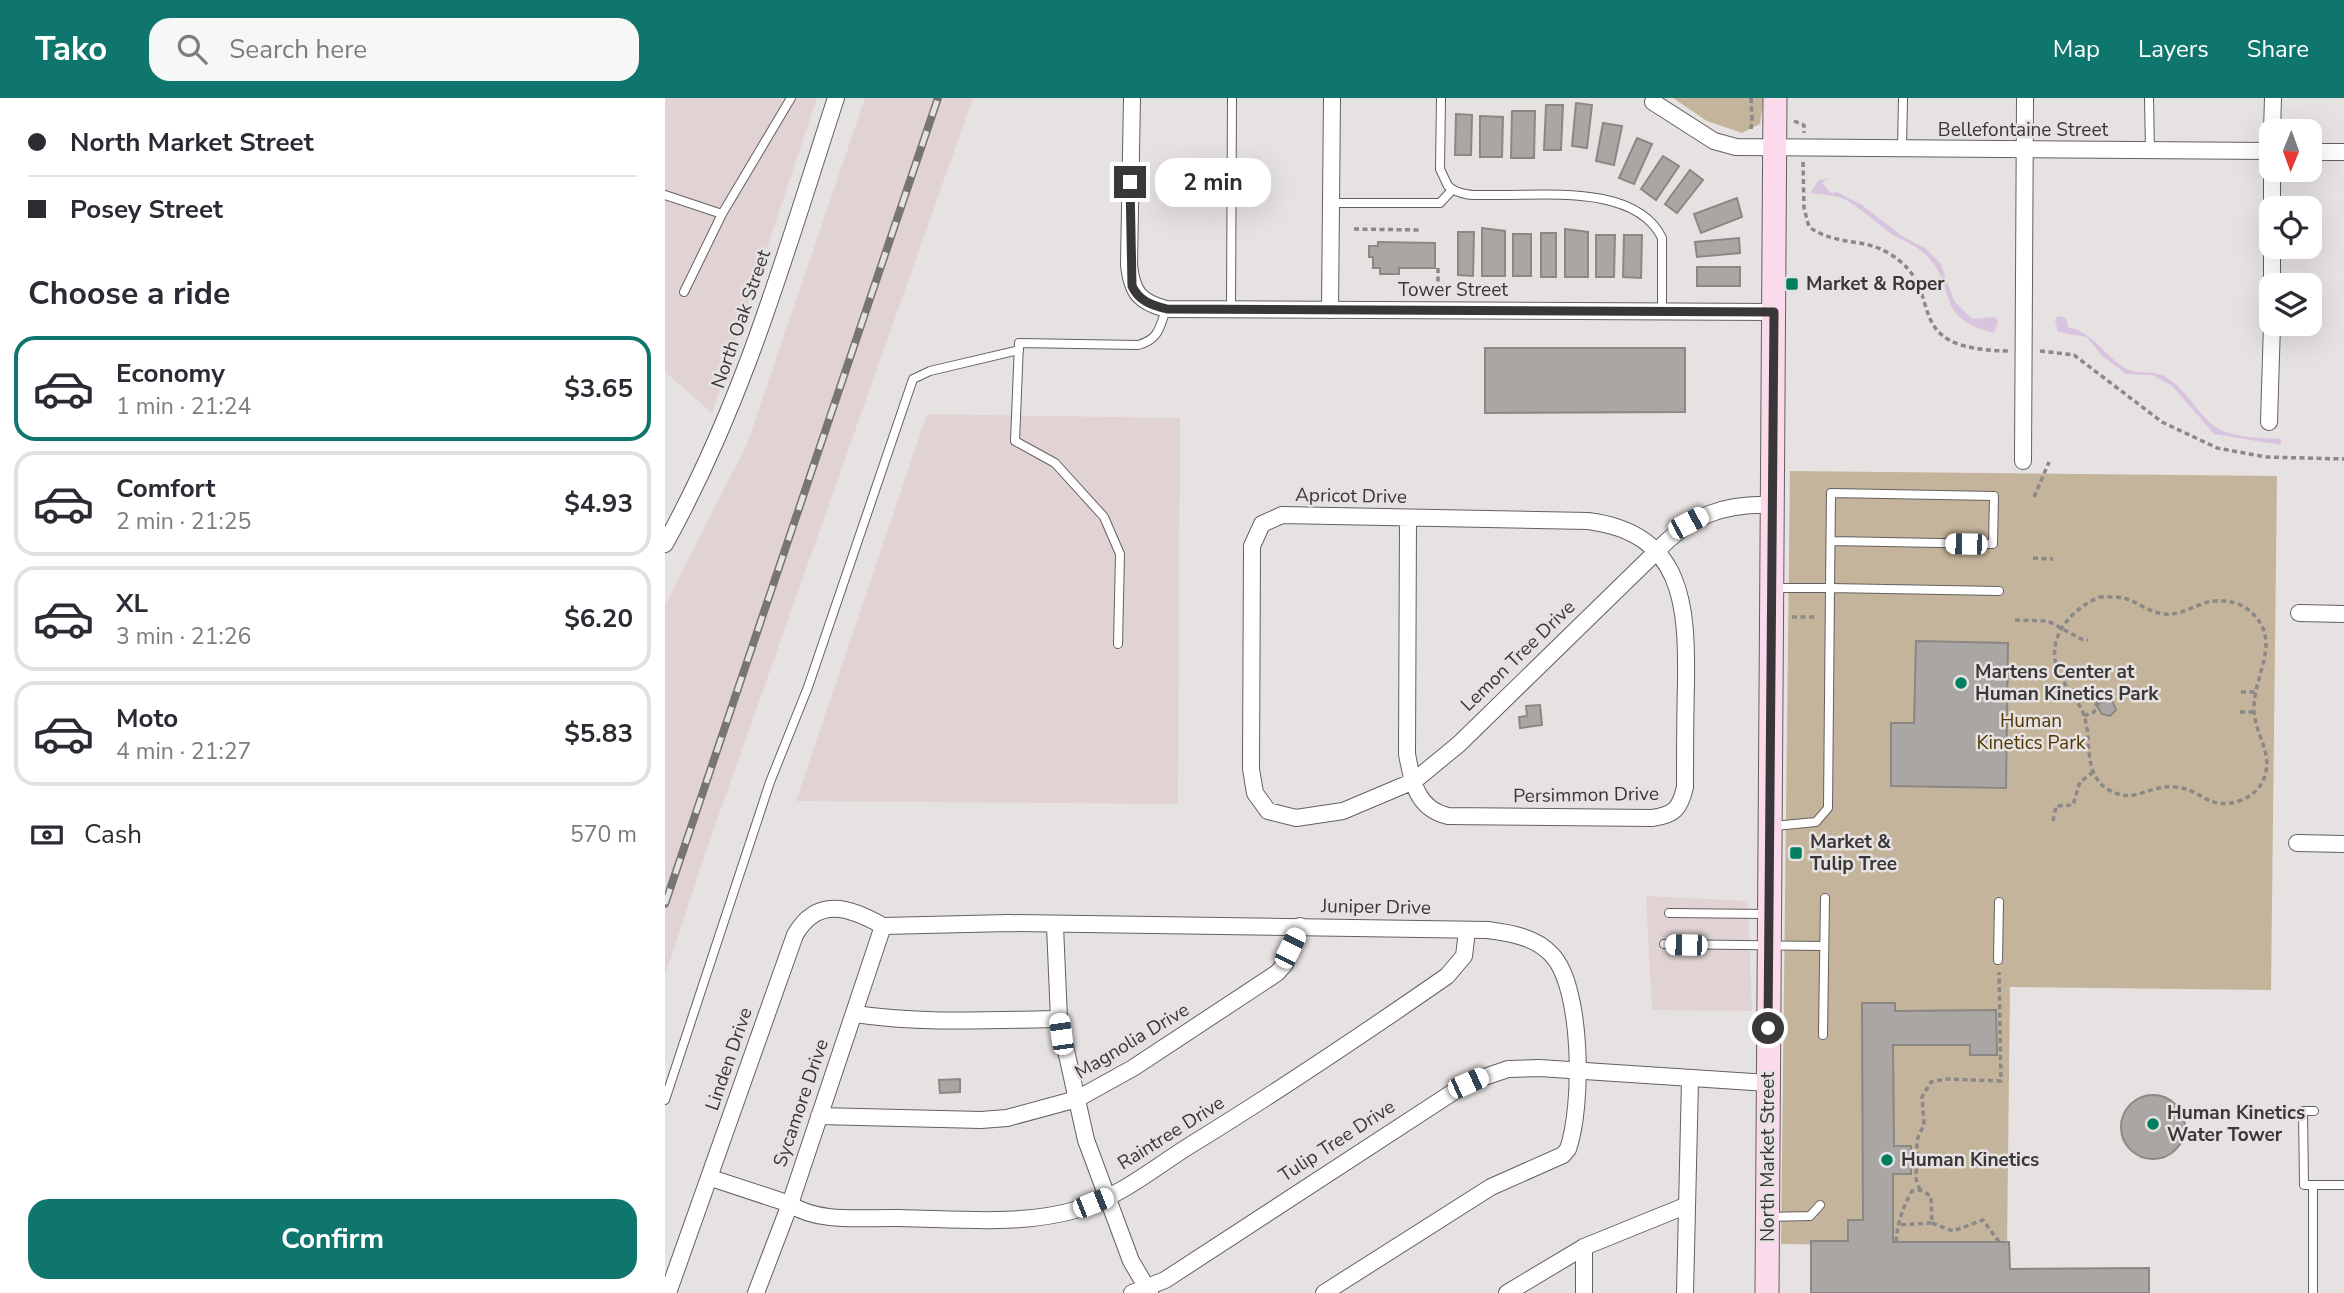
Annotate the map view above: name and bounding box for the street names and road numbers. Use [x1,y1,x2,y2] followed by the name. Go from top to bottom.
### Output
[1938,117,2109,143] street label: Bellefontaine Street
[705,246,777,392] street label: North Oak Street
[1398,277,1508,303] street label: Tower Street
[1295,482,1407,510] street label: Apricot Drive
[1455,595,1581,717] street label: Lemon Tree Drive
[1513,781,1659,809] street label: Persimmon Drive
[1320,893,1431,921] street label: Juniper Drive
[1070,997,1194,1085] street label: Magnolia Drive
[699,1004,759,1114] street label: Linden Drive
[767,1036,835,1170] street label: Sycamore Drive
[1755,1072,1781,1242] street label: North Market Street
[1113,1090,1229,1176] street label: Raintree Drive
[1274,1094,1400,1188] street label: Tulip Tree Drive

